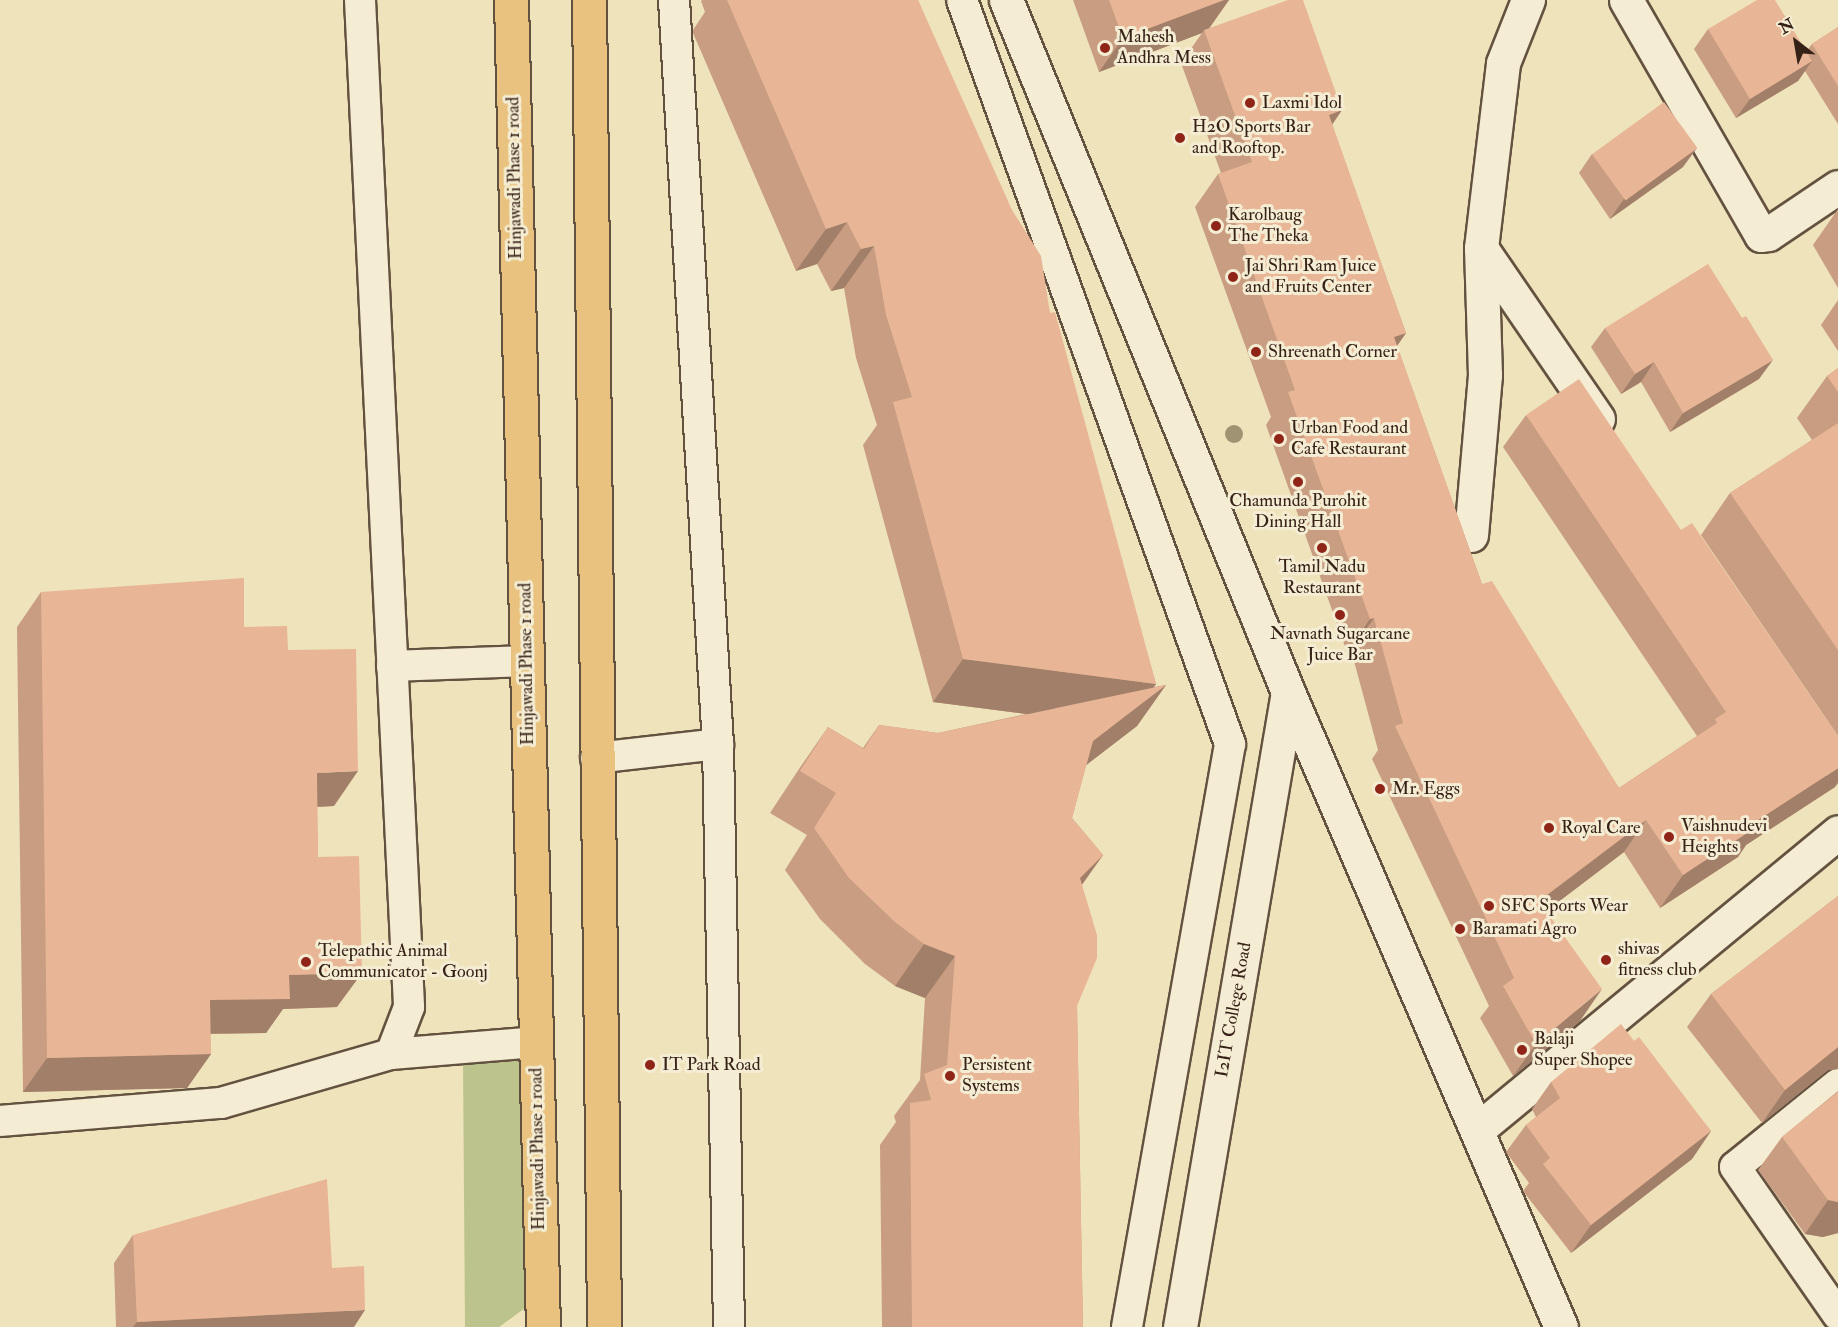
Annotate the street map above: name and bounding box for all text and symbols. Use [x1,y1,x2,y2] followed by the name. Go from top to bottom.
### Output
[1766,12,1826,72] north arrow
[1775,14,1798,39] text: N
[1117,27,1211,70] place label: Mahesh Andhra Mess
[1098,41,1112,55] marker: Mahesh Andhra Mess
[1262,92,1342,114] place label: Laxmi Idol
[503,96,527,260] street label: Hinjawadi Phase 1 road
[1243,96,1257,110] marker: Laxmi Idol
[1192,117,1310,160] place label: H2O Sports Bar and Rooftop.
[1173,131,1187,145] marker: H2O Sports Bar and Rooftop.
[1228,205,1308,248] place label: Karolbaug The Theka
[1209,219,1223,233] marker: Karolbaug The Theka
[1245,256,1376,298] place label: Jai Shri Ram Juice and Fruits Center
[1226,270,1240,284] marker: Jai Shri Ram Juice and Fruits Center
[1268,341,1397,363] place label: Shreenath Corner
[1249,345,1263,359] marker: Shreenath Corner
[1291,418,1408,460] place label: Urban Food and Cafe Restaurant
[1272,432,1286,446] marker: Urban Food and Cafe Restaurant
[1291,475,1305,489] marker: Chamunda Purohit Dining Hall
[1229,491,1367,534] place label: Chamunda Purohit Dining Hall
[1315,541,1329,555] marker: Tamil Nadu Restaurant
[1278,557,1366,600] place label: Tamil Nadu Restaurant
[515,582,539,746] street label: Hinjawadi Phase 1 road
[1333,608,1347,622] marker: Navnath Sugarcane Juice Bar
[1270,624,1410,666] place label: Navnath Sugarcane Juice Bar
[1392,778,1460,800] place label: Mr. Eggs
[1373,782,1387,796] marker: Mr. Eggs
[1681,816,1767,858] place label: Vaishnudevi Heights
[1561,817,1641,839] place label: Royal Care
[1542,821,1556,835] marker: Royal Care
[1662,830,1676,844] marker: Vaishnudevi Heights
[1501,895,1628,917] place label: SFC Sports Wear
[1482,899,1496,913] marker: SFC Sports Wear
[1472,918,1577,940] place label: Baramati Agro
[1453,922,1467,936] marker: Baramati Agro
[1618,939,1697,982] place label: shivas fitness club
[318,941,488,984] place label: Telepathic Animal Communicator - Goonj
[1211,941,1257,1079] street label: I2IT College Road
[1599,953,1613,967] marker: shivas fitness club
[299,955,313,969] marker: Telepathic Animal Communicator - Goonj
[1534,1029,1633,1072] place label: Balaji Super Shopee
[1515,1043,1529,1057] marker: Balaji Super Shopee
[662,1054,761,1076] place label: IT Park Road
[962,1055,1032,1098] place label: Persistent Systems
[643,1058,657,1072] marker: IT Park Road
[526,1067,550,1231] street label: Hinjawadi Phase 1 road
[943,1069,957,1083] marker: Persistent Systems

